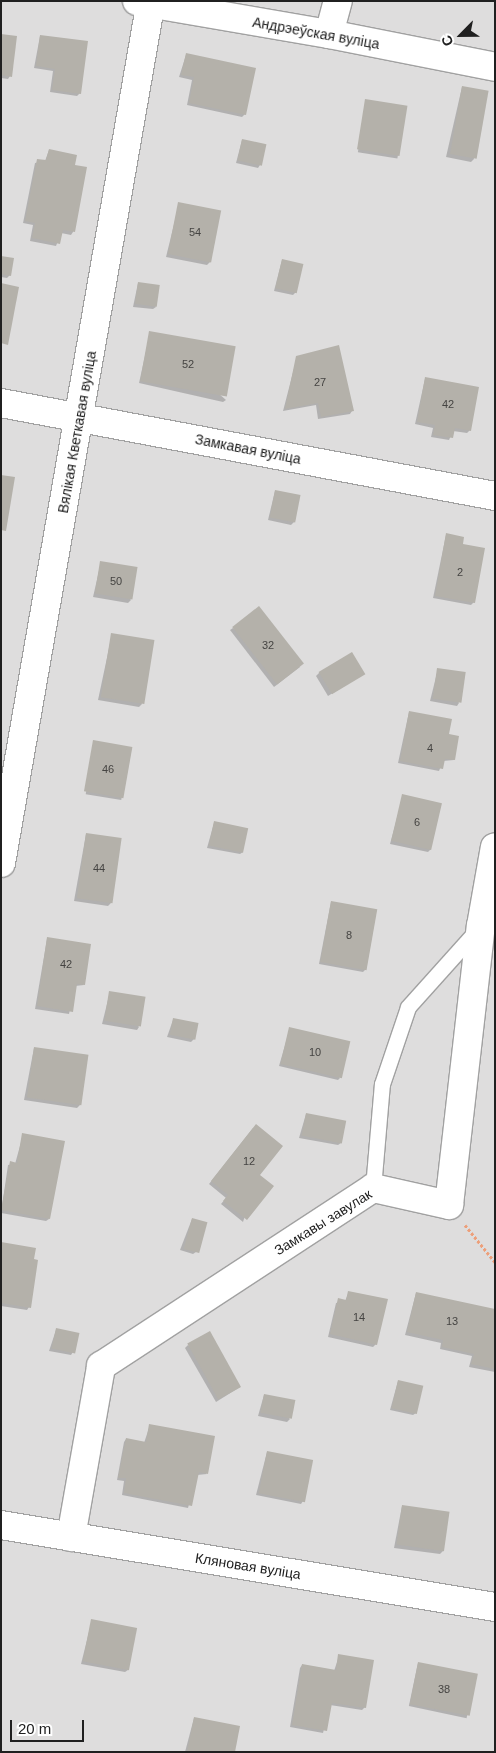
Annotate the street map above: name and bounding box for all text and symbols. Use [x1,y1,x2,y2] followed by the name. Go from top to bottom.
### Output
[436,10,486,60] north arrow
[251,14,381,52] street label: Андрэеўская вуліца
[438,33,457,49] text: С
[189,225,201,239] house number: 54
[54,350,100,514] street label: Вялікая Кветкавая вуліца
[182,357,194,371] house number: 52
[314,375,326,389] house number: 27
[442,397,454,411] house number: 42
[194,430,302,468] street label: Замкавая вуліца
[457,565,463,579] house number: 2
[110,574,122,588] house number: 50
[262,638,274,652] house number: 32
[427,741,433,755] house number: 4
[102,762,114,776] house number: 46
[414,815,420,829] house number: 6
[93,861,105,875] house number: 44
[346,928,352,942] house number: 8
[60,957,72,971] house number: 42
[309,1045,321,1059] house number: 10
[243,1154,255,1168] house number: 12
[271,1185,375,1259] street label: Замкавы завулак
[353,1310,365,1324] house number: 14
[446,1314,458,1328] house number: 13
[194,1549,302,1583] street label: Кляновая вуліца
[438,1682,450,1696] house number: 38
[12,1710,86,1742] scale bar
[18,1720,51,1737] text: 20 m

